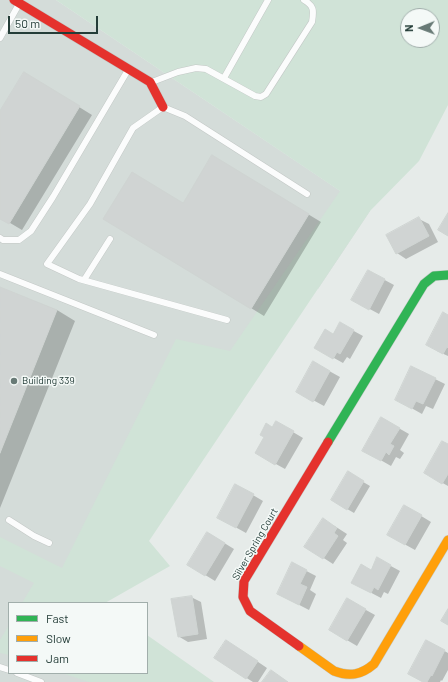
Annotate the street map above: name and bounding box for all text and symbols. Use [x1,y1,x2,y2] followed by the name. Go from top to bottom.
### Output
[10,8,100,34] scale bar
[400,8,440,48] north arrow
[15,16,40,30] text: 50 m
[402,24,415,32] text: N
[22,375,75,387] place label: Building 339
[9,376,19,386] marker: Building 339
[230,506,280,582] street label: Silver Spring Court
[8,602,148,674] legend
[46,611,69,625] text: Fast
[46,631,71,645] text: Slow
[46,651,69,665] text: Jam

